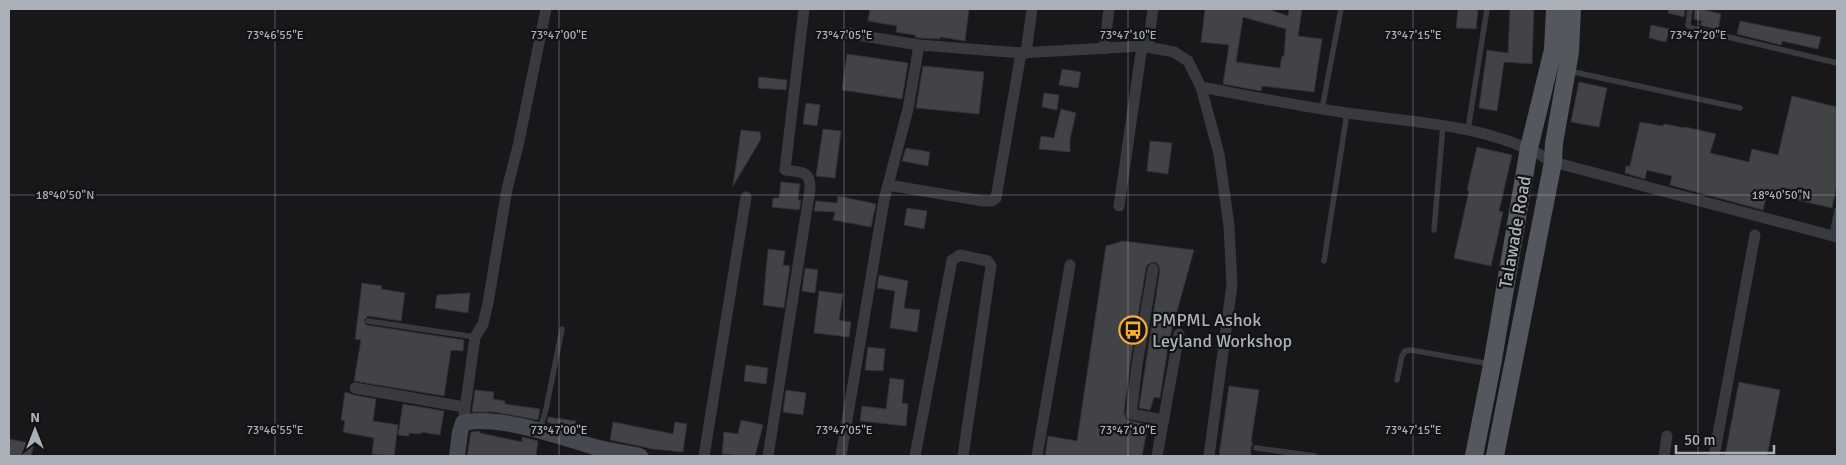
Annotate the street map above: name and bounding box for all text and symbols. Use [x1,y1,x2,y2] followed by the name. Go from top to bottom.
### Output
[246,28,304,43] text: 73°46'55"E
[530,28,588,43] text: 73°47'00"E
[815,28,873,43] text: 73°47'05"E
[1099,28,1157,43] text: 73°47'10"E
[1384,28,1442,43] text: 73°47'15"E
[1669,28,1727,43] text: 73°47'20"E
[1494,174,1536,290] street label: Talawade Road
[36,188,94,203] text: 18°40'50"N
[1752,188,1810,203] text: 18°40'50"N
[1152,309,1292,352] place label: PMPML Ashok Leyland Workshop
[1118,315,1148,345] bus stop icon: PMPML Ashok Leyland Workshop
[10,405,60,455] north arrow
[30,409,40,426] text: N
[1676,422,1774,454] scale bar
[246,423,304,438] text: 73°46'55"E
[530,423,588,438] text: 73°47'00"E
[815,423,873,438] text: 73°47'05"E
[1099,423,1157,438] text: 73°47'10"E
[1384,423,1442,438] text: 73°47'15"E
[1684,431,1715,449] text: 50 m

